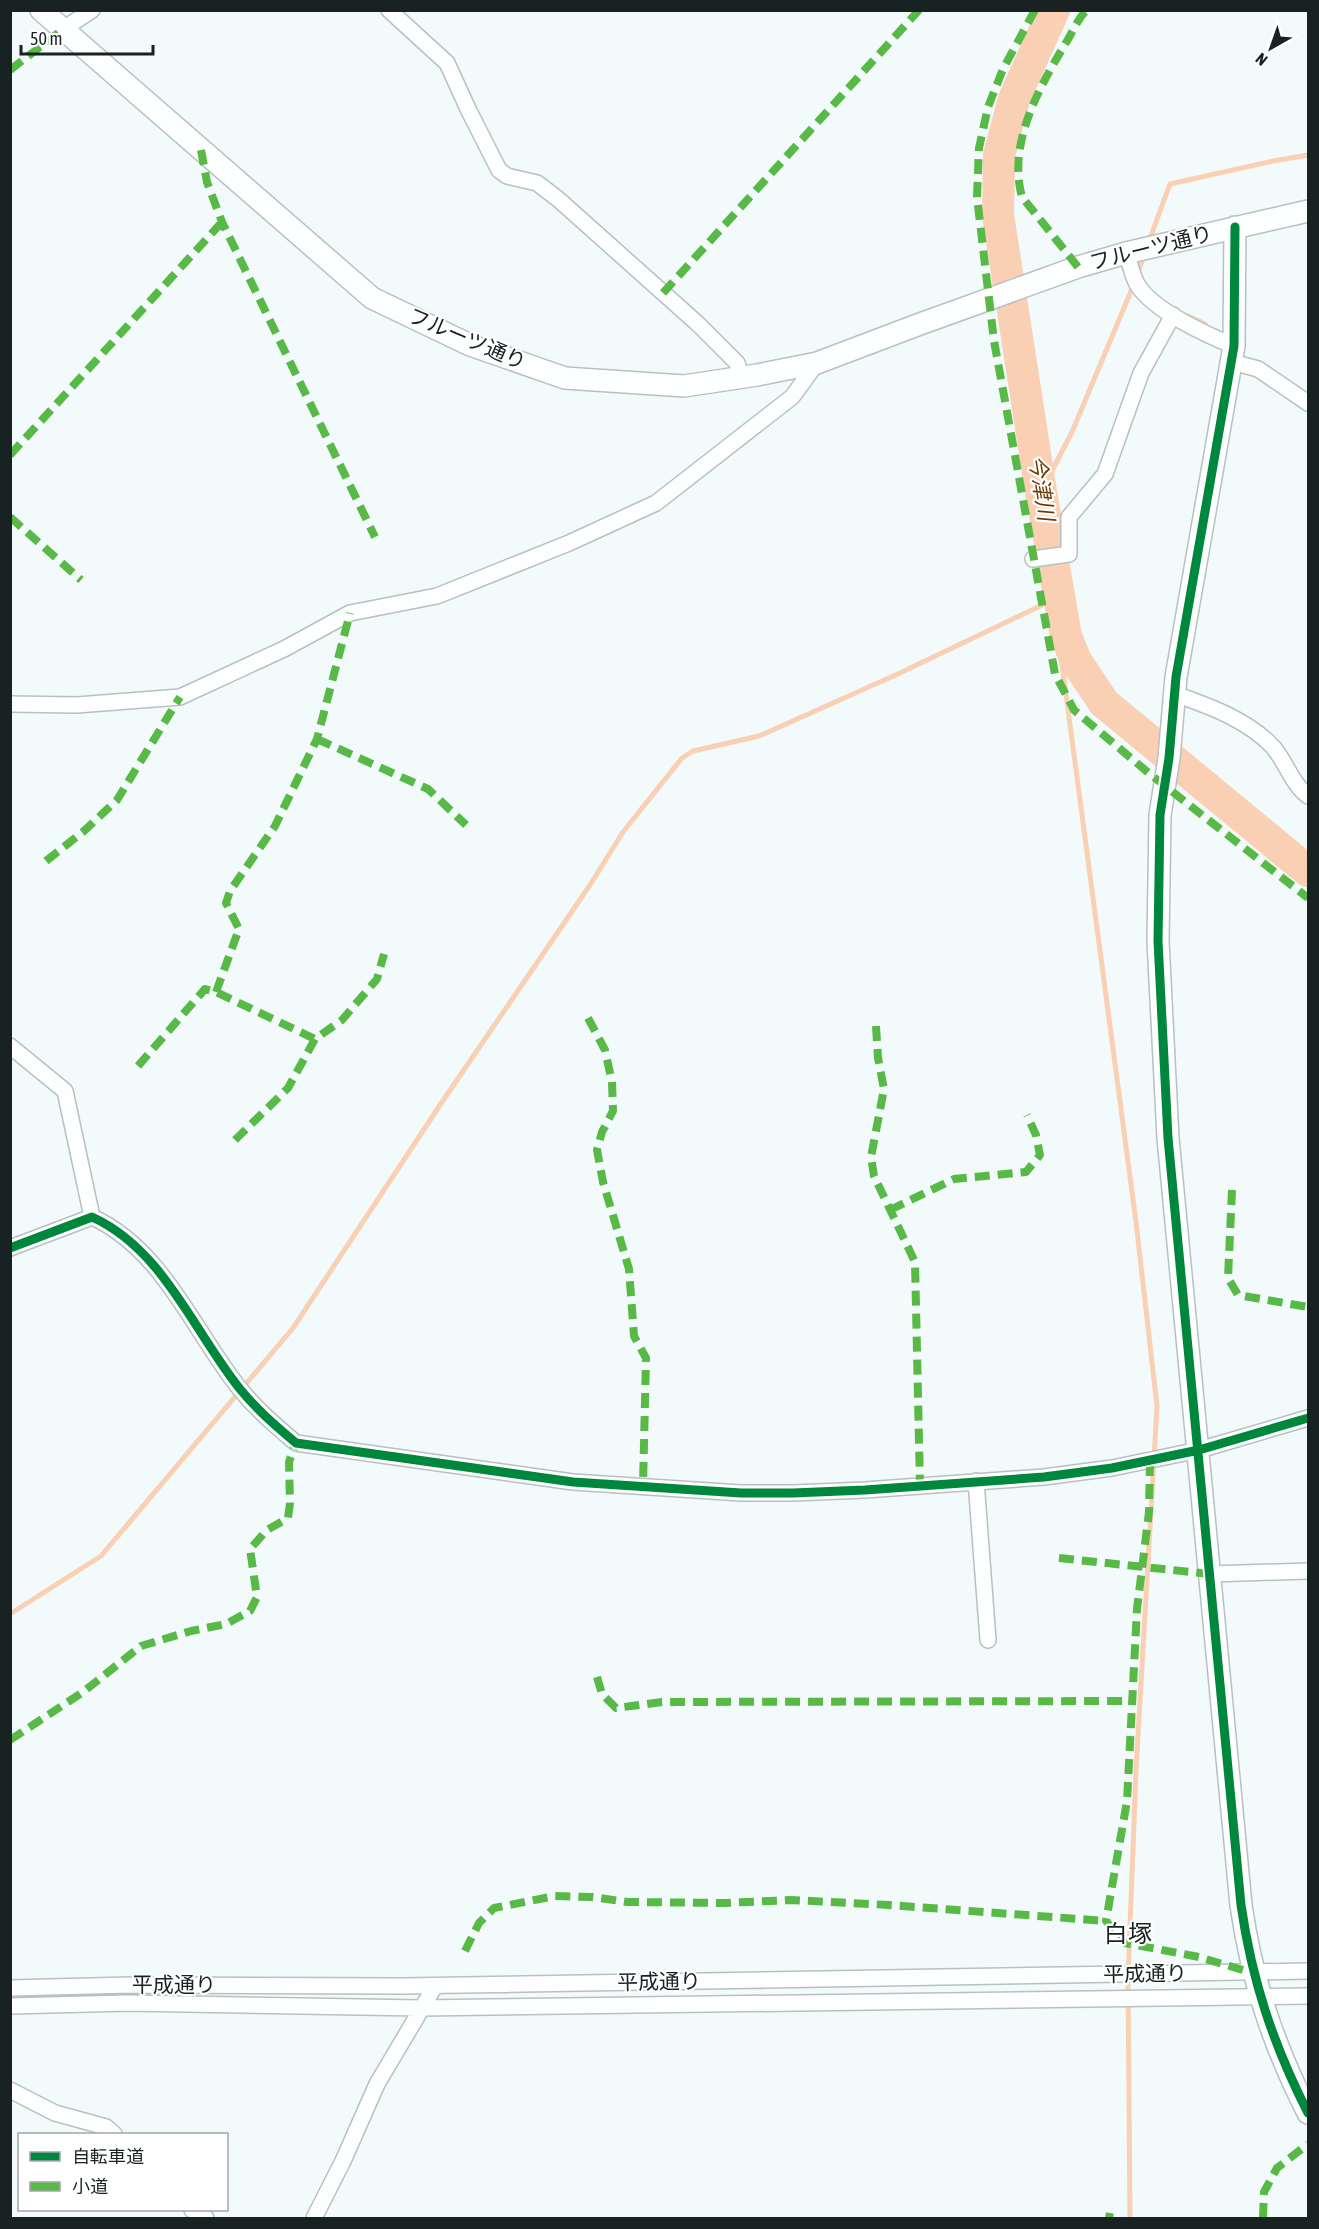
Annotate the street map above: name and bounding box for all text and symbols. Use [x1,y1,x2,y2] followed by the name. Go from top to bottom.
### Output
[21,18,153,56] scale bar
[1241,18,1301,78] north arrow
[30,28,62,49] text: 50 m
[1252,50,1271,69] text: N
[1087,220,1215,274] street label: フルーツ通り
[405,302,530,374] street label: フルーツ通り
[1024,453,1060,525] water label: 今津川
[1104,1920,1152,1947] district label: 白塚
[1103,1960,1187,1986] street label: 平成通り
[617,1968,701,1994] street label: 平成通り
[132,1972,216,1996] street label: 平成通り
[18,2133,228,2211] legend
[72,2146,144,2167] text: 自転車道
[72,2176,108,2197] text: 小道

